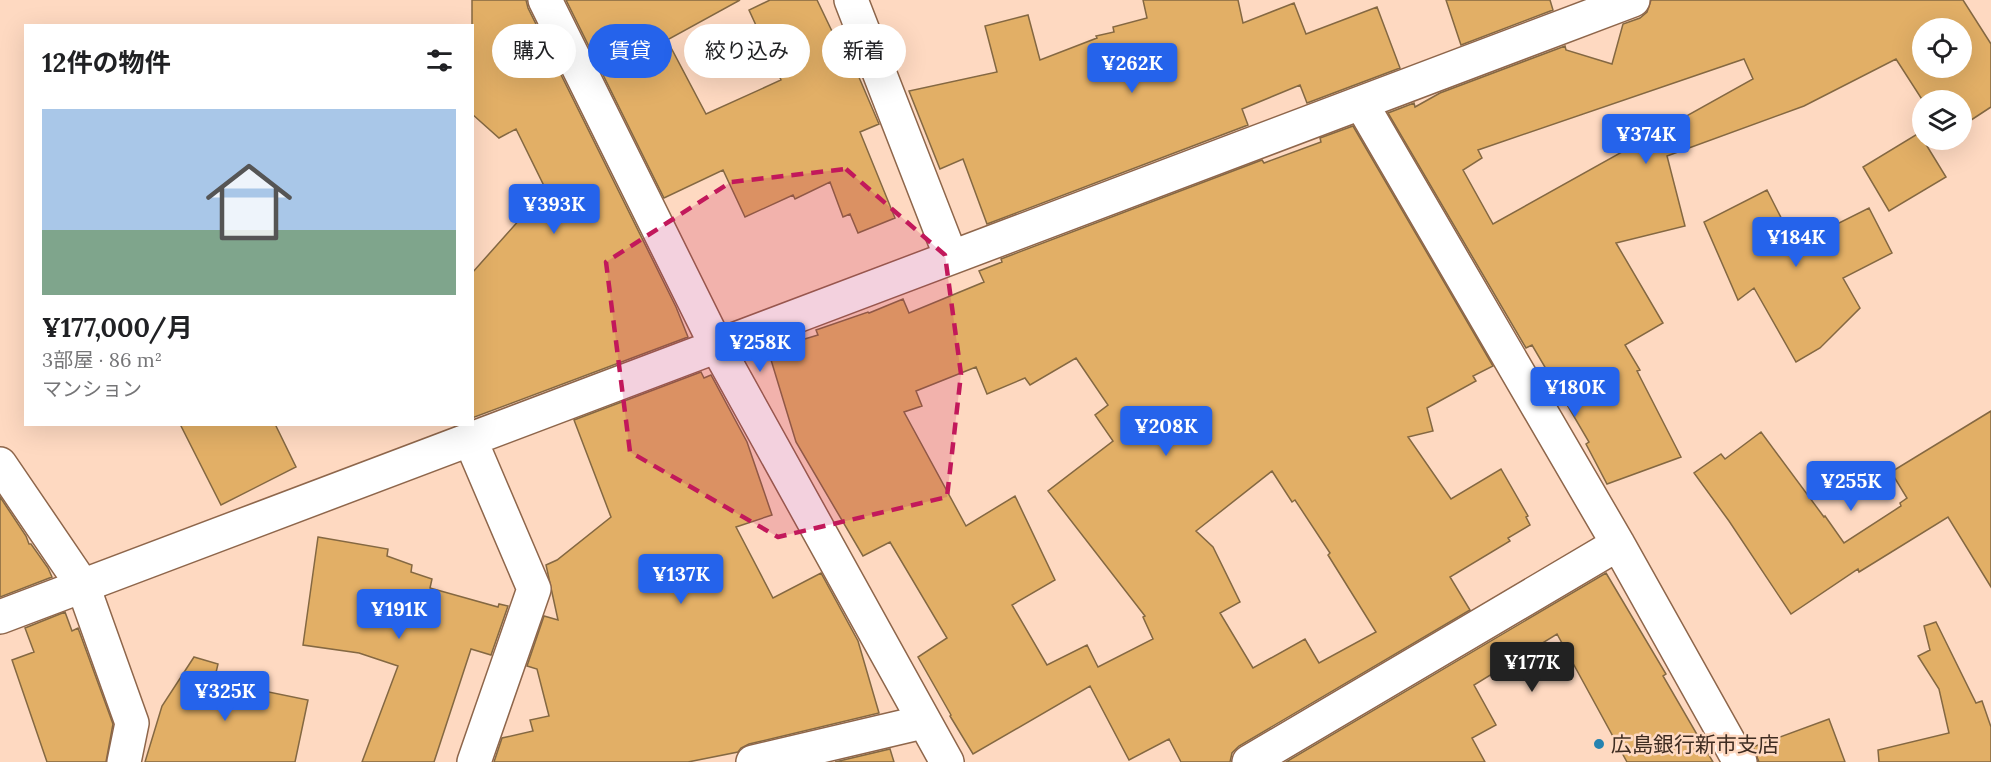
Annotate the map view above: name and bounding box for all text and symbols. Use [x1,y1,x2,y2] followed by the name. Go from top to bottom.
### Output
[1912,18,1972,150] map controls
[1912,18,1972,78] button: locate
[492,24,576,78] chip: 購入
[588,24,672,78] chip: 賃貸
[684,24,810,78] chip: 絞り込み
[822,24,906,78] chip: 新着
[1090,43,1174,94] pin: ¥262K
[423,44,456,77] icon: filters
[42,46,170,79] text: 12件の物件
[1101,50,1163,75] text: ¥262K
[1912,90,1972,150] button: layers
[1604,114,1688,165] pin: ¥374K
[1616,121,1676,146] text: ¥374K
[195,148,303,256] icon: home
[512,184,596,235] pin: ¥393K
[523,191,585,216] text: ¥393K
[1754,217,1838,268] pin: ¥184K
[1766,224,1826,249] text: ¥184K
[42,311,193,344] text: ¥177,000/月
[718,322,802,373] pin: ¥258K
[729,329,791,354] text: ¥258K
[42,347,162,372] text: 3部屋 · 86 m²
[1533,367,1617,418] pin: ¥180K
[1545,374,1605,399] text: ¥180K
[42,376,142,401] text: マンション
[1124,406,1208,457] pin: ¥208K
[1134,413,1198,438] text: ¥208K
[1809,461,1893,512] pin: ¥255K
[1821,468,1881,493] text: ¥255K
[639,554,723,605] pin: ¥137K
[652,561,710,586] text: ¥137K
[357,589,441,640] pin: ¥191K
[371,596,427,621] text: ¥191K
[1490,642,1574,693] pin: ¥177K
[1504,649,1560,674] text: ¥177K
[183,671,267,722] pin: ¥325K
[194,678,256,703] text: ¥325K
[1611,731,1779,758] place label: 広島銀行新市支店
[1592,737,1606,751] marker: 広島銀行新市支店

